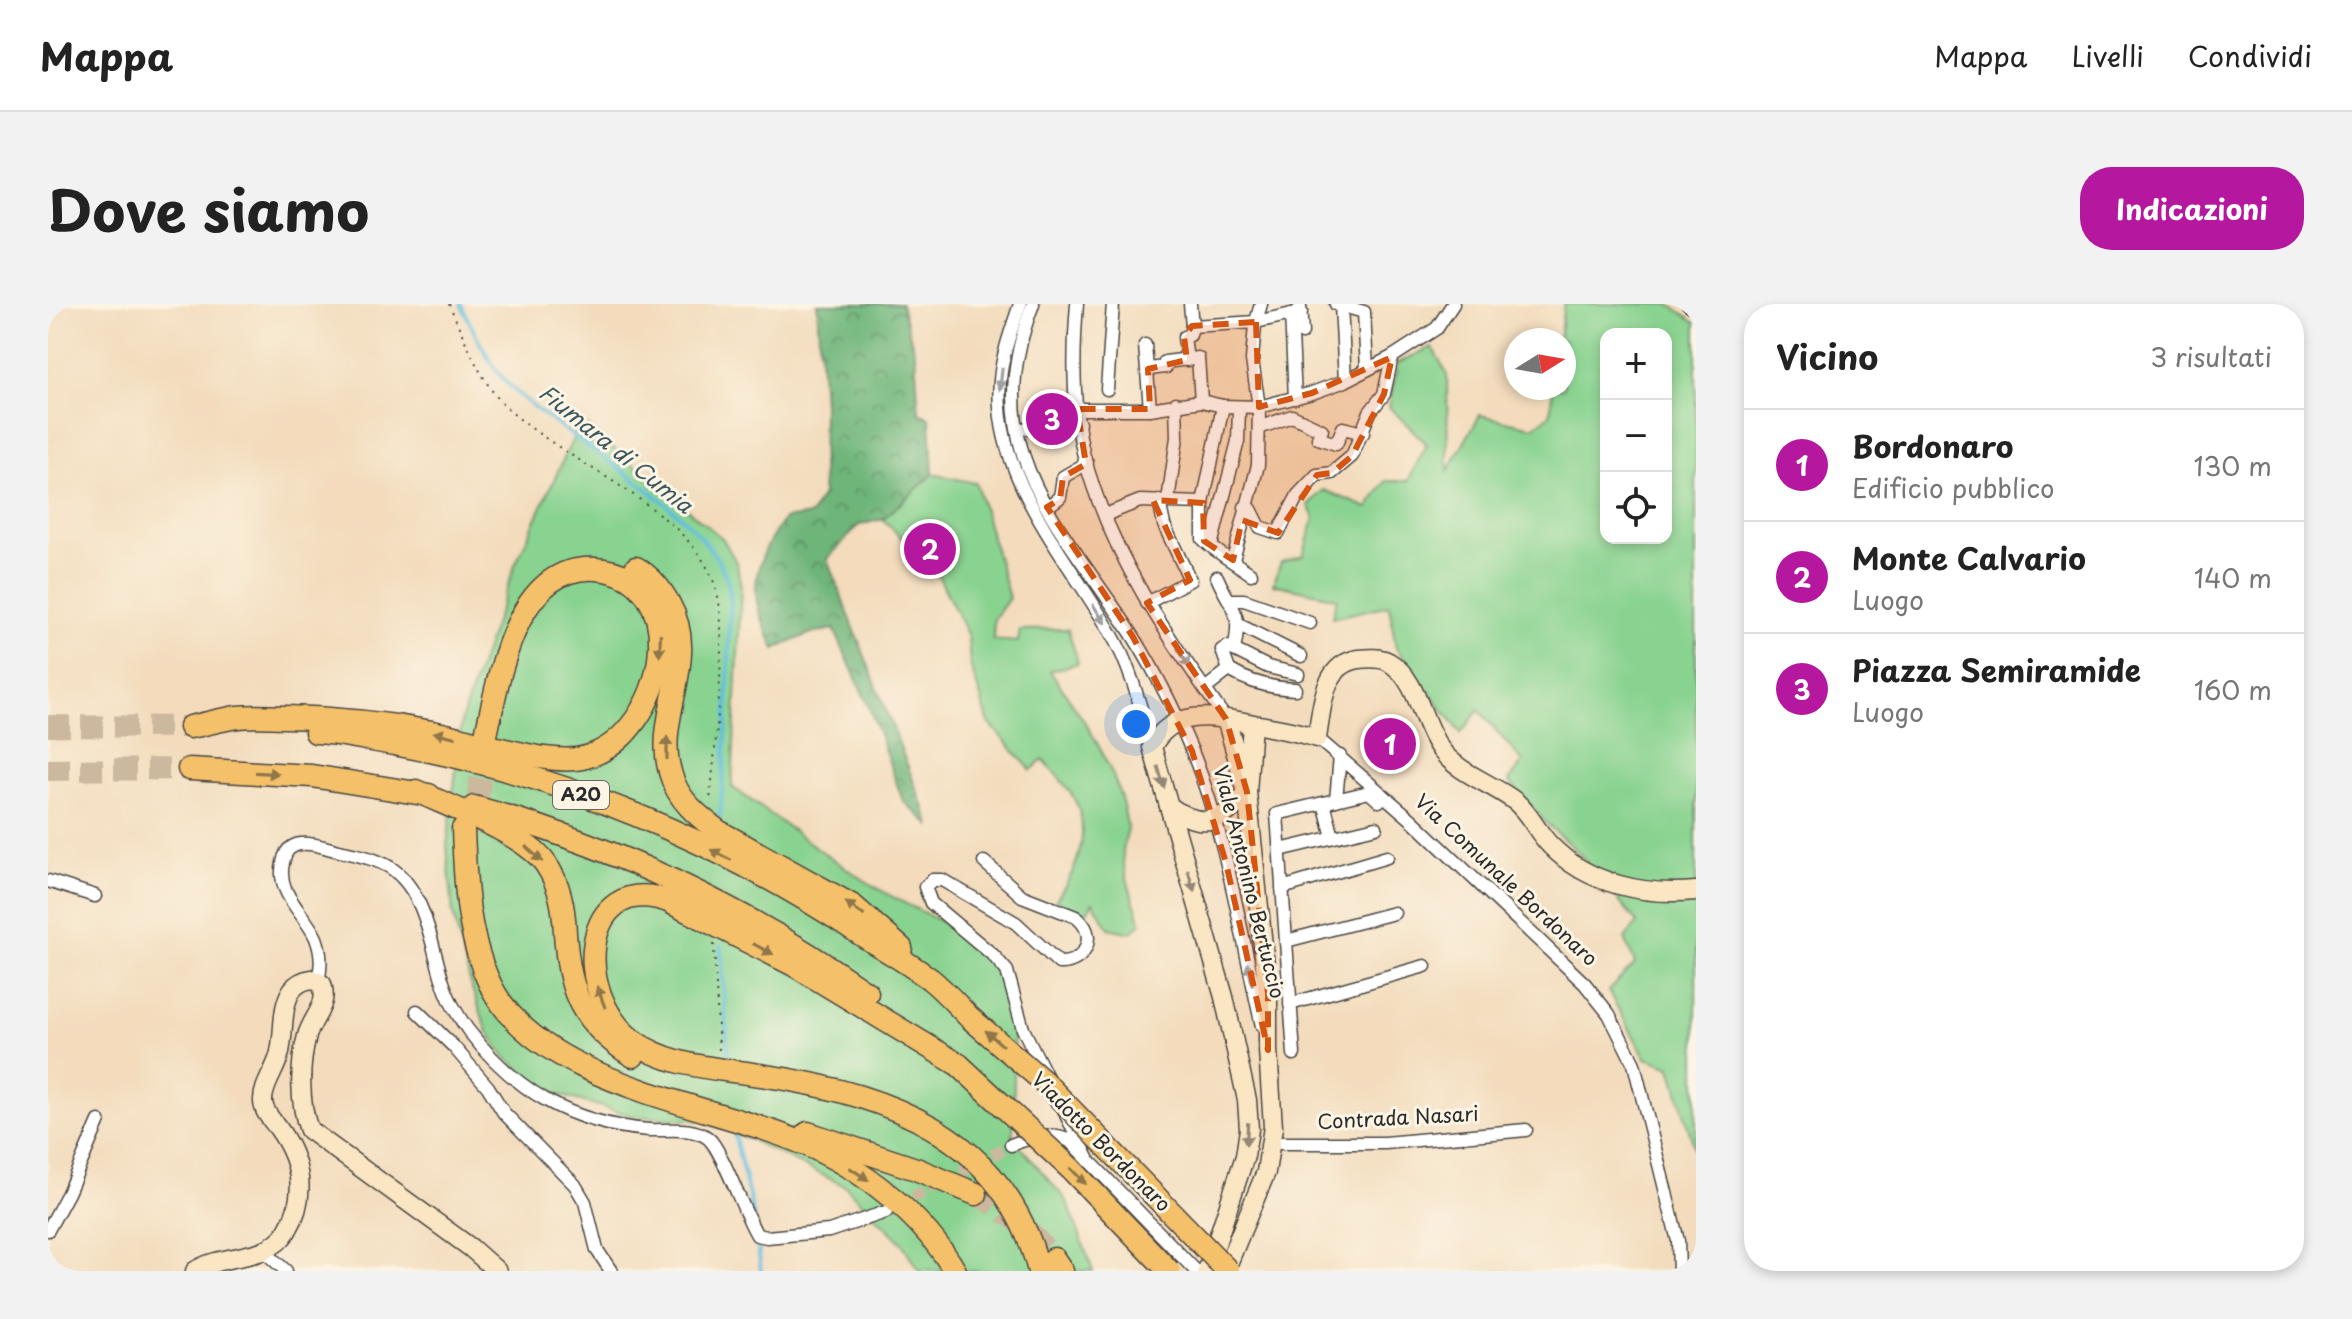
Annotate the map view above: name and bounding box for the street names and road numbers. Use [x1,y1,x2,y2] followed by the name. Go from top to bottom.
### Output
[1206,762,1293,1002] street label: Viale Antonino Bertuccio
[553,781,609,809] road number: A20
[1408,786,1605,972] street label: Via Comunale Bordonaro
[1025,1065,1178,1218] street label: Viadotto Bordonaro
[1316,1098,1479,1136] street label: Contrada Nasari

